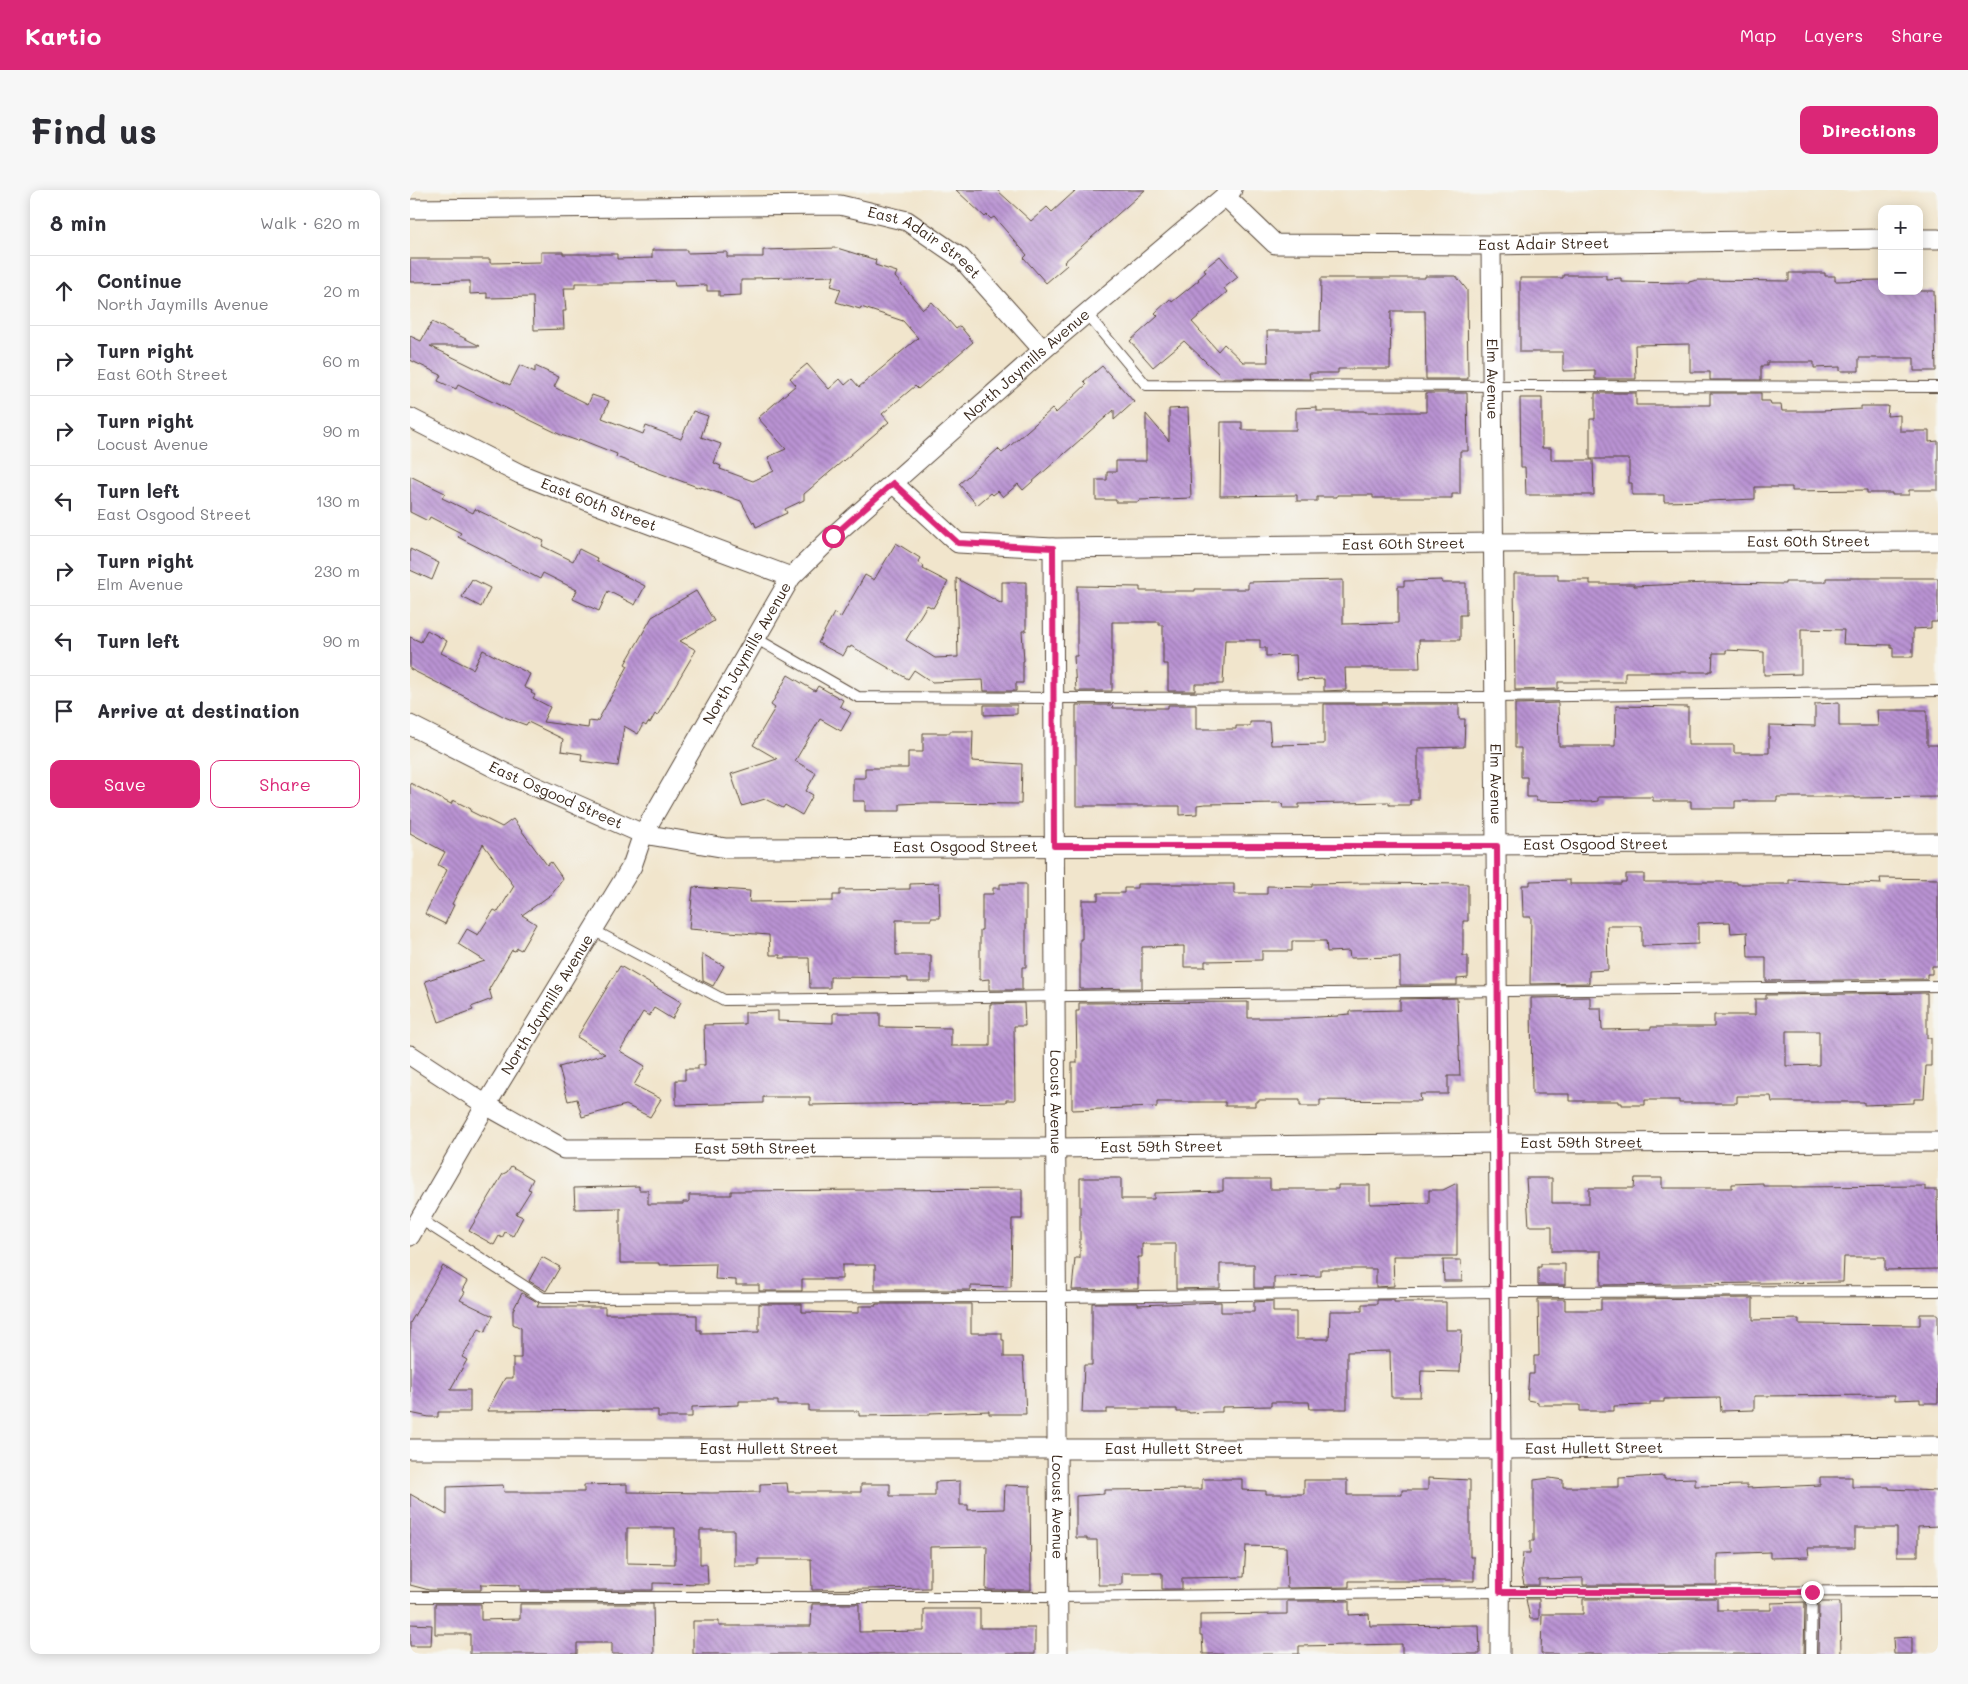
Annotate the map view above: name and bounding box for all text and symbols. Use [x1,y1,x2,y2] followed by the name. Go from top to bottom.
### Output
[25,20,101,51] text: Kartio
[1740,23,1776,47] text: Map
[1804,23,1863,47] text: Layers
[1891,23,1943,47] text: Share
[1800,106,1938,154] button: Directions
[30,107,157,153] text: Find us
[866,201,986,283] street label: East Adair Street
[1878,205,1923,295] map controls
[1878,205,1923,250] button: +
[50,209,106,236] text: 8 min
[260,212,360,233] text: Walk · 620 m
[1478,232,1609,254] street label: East Adair Street
[1878,250,1923,295] button: −
[97,268,182,293] text: Continue
[50,277,78,305] icon: ahead
[323,280,360,301] text: 20 m
[97,293,269,314] text: North Jaymills Avenue
[959,304,1093,425] street label: North Jaymills Avenue
[97,338,194,363] text: Turn right
[1483,338,1503,420] street label: Elm Avenue
[50,347,78,375] icon: right
[323,350,360,371] text: 60 m
[97,363,228,384] text: East 60th Street
[97,408,194,433] text: Turn right
[50,417,78,445] icon: right
[323,420,360,441] text: 90 m
[97,433,208,454] text: Locust Avenue
[538,472,660,535] street label: East 60th Street
[97,478,180,503] text: Turn left
[50,487,78,515] icon: left
[316,490,360,511] text: 130 m
[97,503,251,524] text: East Osgood Street
[822,525,845,548] route start
[1747,530,1870,551] street label: East 60th Street
[1342,532,1465,554] street label: East 60th Street
[97,548,194,573] text: Turn right
[50,557,78,585] icon: right
[314,560,360,581] text: 230 m
[97,573,183,594] text: Elm Avenue
[697,578,795,727] street label: North Jaymills Avenue
[50,627,78,655] icon: left
[97,628,180,653] text: Turn left
[323,630,360,651] text: 90 m
[50,697,78,725] icon: arrive
[97,698,300,723] text: Arrive at destination
[1486,743,1507,825] street label: Elm Avenue
[486,756,626,833] street label: East Osgood Street
[50,760,200,808] button: Save
[210,760,360,808] button: Share
[1523,833,1668,854] street label: East Osgood Street
[893,836,1038,856] street label: East Osgood Street
[496,930,597,1078] street label: North Jaymills Avenue
[1046,1050,1067,1154] street label: Locust Avenue
[1520,1132,1642,1152] street label: East 59th Street
[1100,1135,1223,1156] street label: East 59th Street
[694,1137,816,1158] street label: East 59th Street
[1525,1437,1663,1458] street label: East Hullett Street
[700,1438,838,1458] street label: East Hullett Street
[1105,1438,1243,1458] street label: East Hullett Street
[1048,1455,1069,1559] street label: Locust Avenue
[1801,1581,1824,1604] route end

